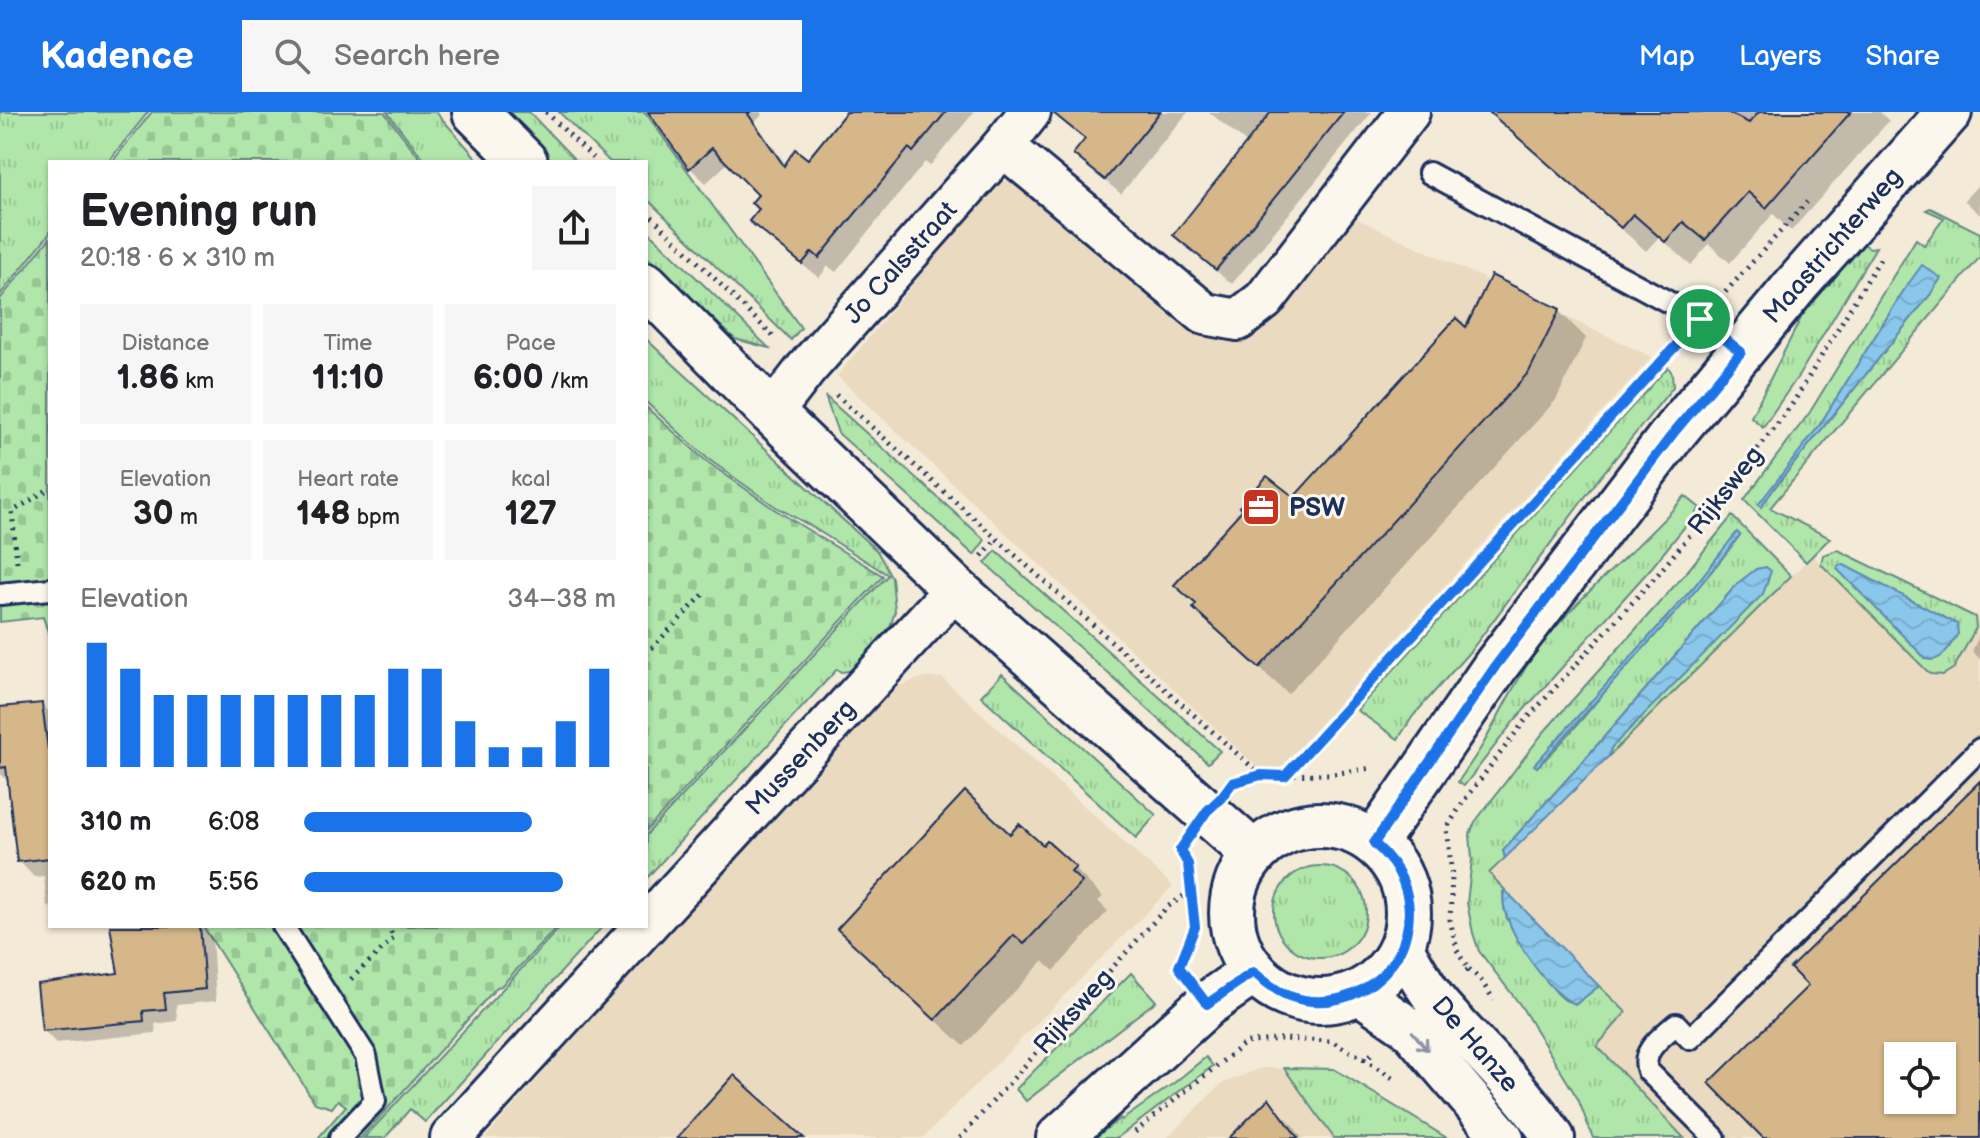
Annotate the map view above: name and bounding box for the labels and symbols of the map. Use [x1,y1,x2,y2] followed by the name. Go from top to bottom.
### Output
[1757,162,1909,330] street label: Maastrichterweg
[838,195,964,331] street label: Jo Calsstraat
[1666,285,1734,353] pin
[1682,440,1770,541] street label: Rijksweg
[1240,486,1282,528] office icon: PSW
[1289,493,1345,524] place label: PSW
[740,694,863,822] street label: Mussenberg
[1028,963,1120,1061] street label: Rijksweg
[1425,991,1525,1099] street label: De Hanze
[1411,1030,1429,1050] one-way arrow

